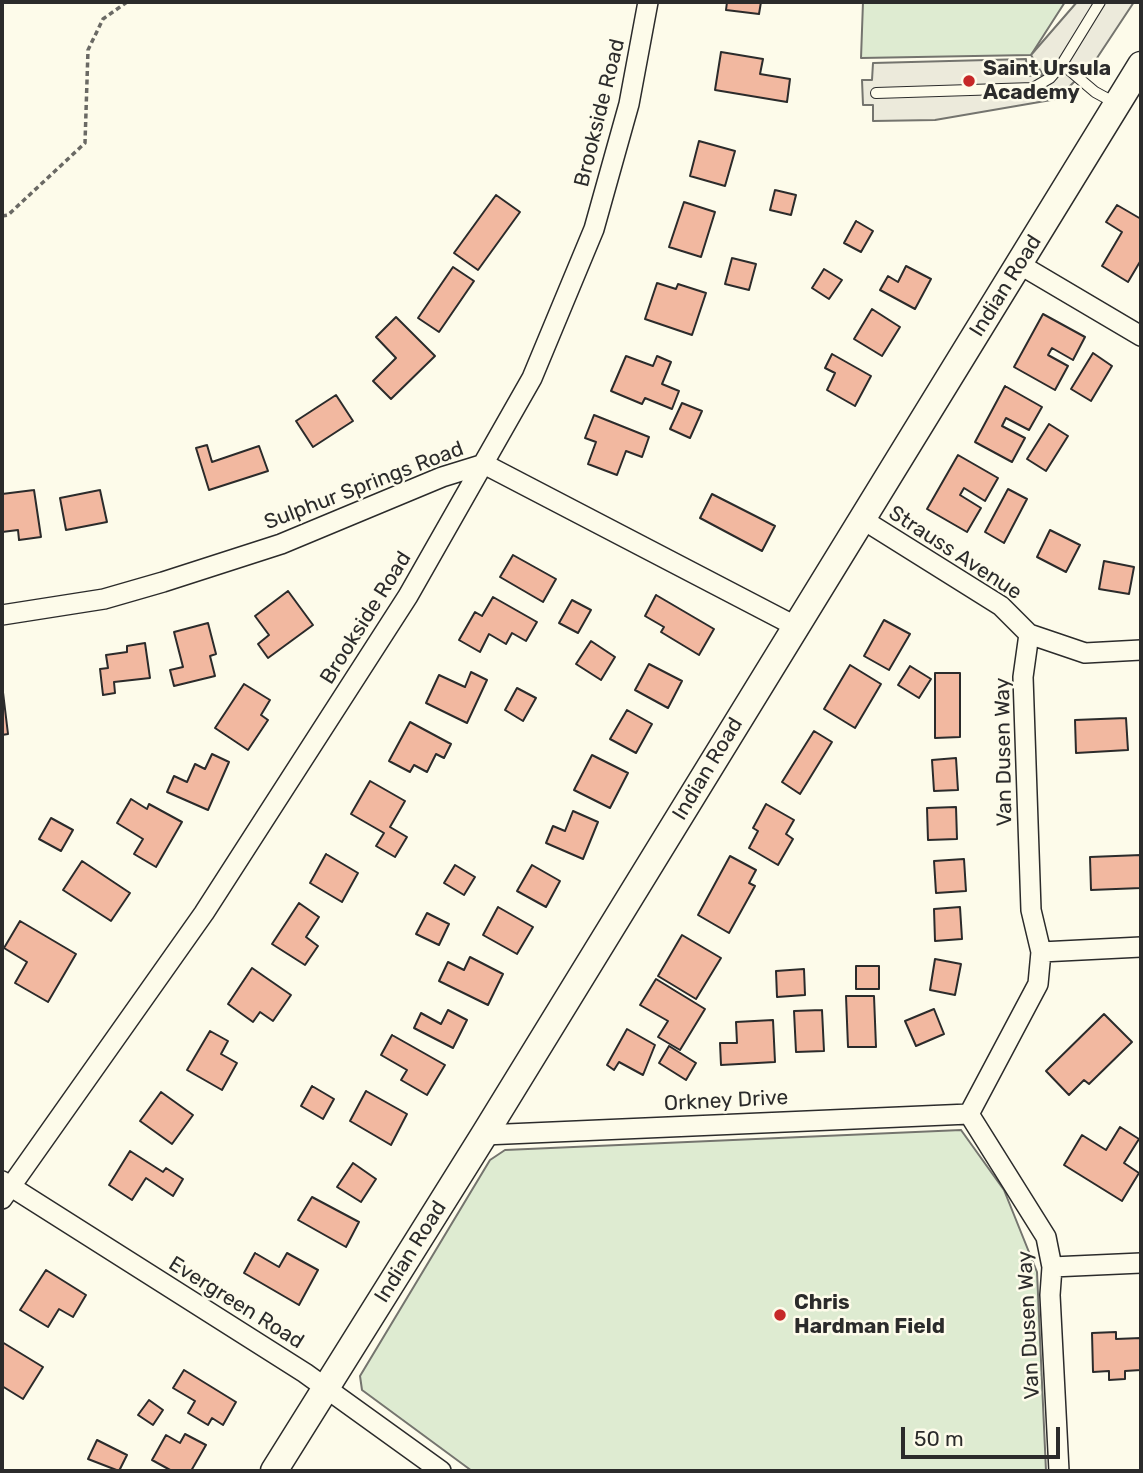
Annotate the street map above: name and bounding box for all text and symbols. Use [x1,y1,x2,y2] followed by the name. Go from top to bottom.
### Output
[569,36,631,190] street label: Brookside Road
[983,56,1111,106] place label: Saint Ursula Academy
[961,73,977,89] marker: Saint Ursula Academy
[965,230,1047,342] street label: Indian Road
[261,436,467,536] street label: Sulphur Springs Road
[884,501,1026,605] street label: Strauss Avenue
[315,547,417,689] street label: Brookside Road
[990,677,1018,827] street label: Van Dusen Way
[668,713,748,825] street label: Indian Road
[663,1085,789,1117] street label: Orkney Drive
[370,1196,452,1308] street label: Indian Road
[1013,1250,1045,1400] street label: Van Dusen Way
[164,1251,308,1355] street label: Evergreen Road
[794,1290,945,1340] place label: Chris Hardman Field
[772,1307,788,1323] marker: Chris Hardman Field
[905,1414,1064,1458] scale bar
[914,1426,964,1451] text: 50 m

